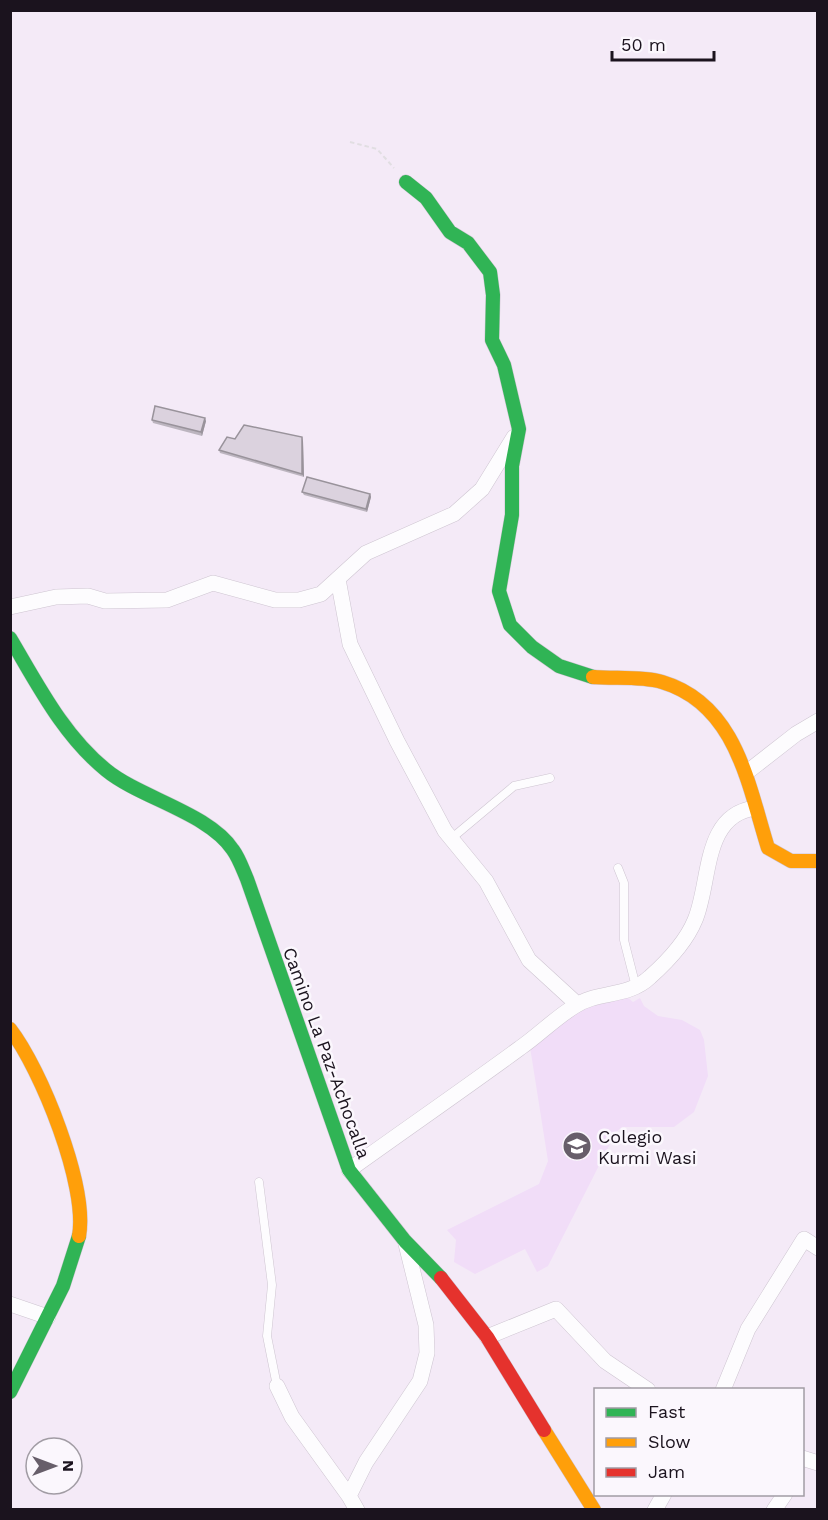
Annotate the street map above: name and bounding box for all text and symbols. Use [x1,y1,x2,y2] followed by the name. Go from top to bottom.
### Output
[612,24,714,62] scale bar
[621,34,666,55] text: 50 m
[279,945,375,1161] street label: Camino La Paz-Achocalla
[598,1126,697,1168] place label: Colegio Kurmi Wasi
[561,1130,593,1162] school or university icon: Colegio Kurmi Wasi
[594,1388,804,1496] legend
[648,1401,686,1422] text: Fast
[648,1431,691,1452] text: Slow
[24,1436,84,1496] north arrow
[59,1460,78,1472] text: N
[648,1461,685,1482] text: Jam

